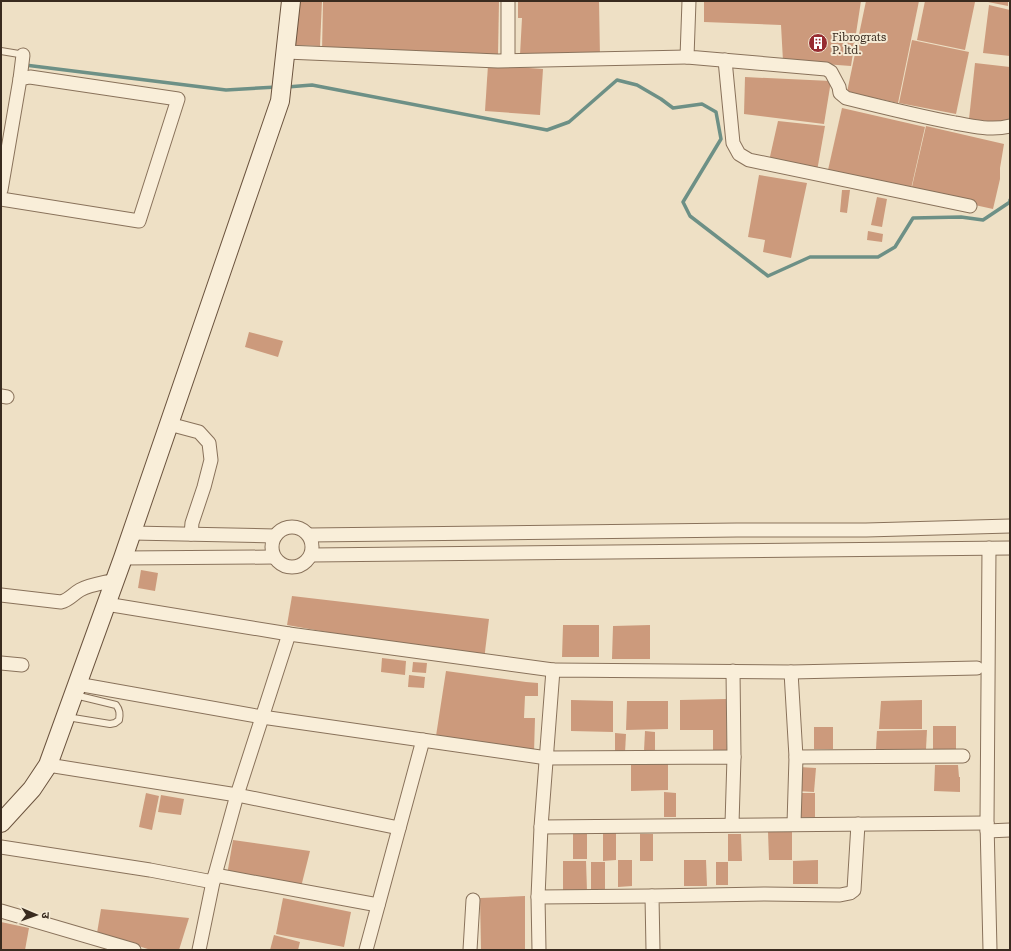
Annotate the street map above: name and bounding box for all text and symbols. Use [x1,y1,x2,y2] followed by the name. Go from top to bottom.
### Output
[832,31,886,57] place label: Fibrograts P. ltd.
[807,32,829,54] building icon: Fibrograts P. ltd.
[16,895,56,935] north arrow
[39,912,52,919] text: उ

